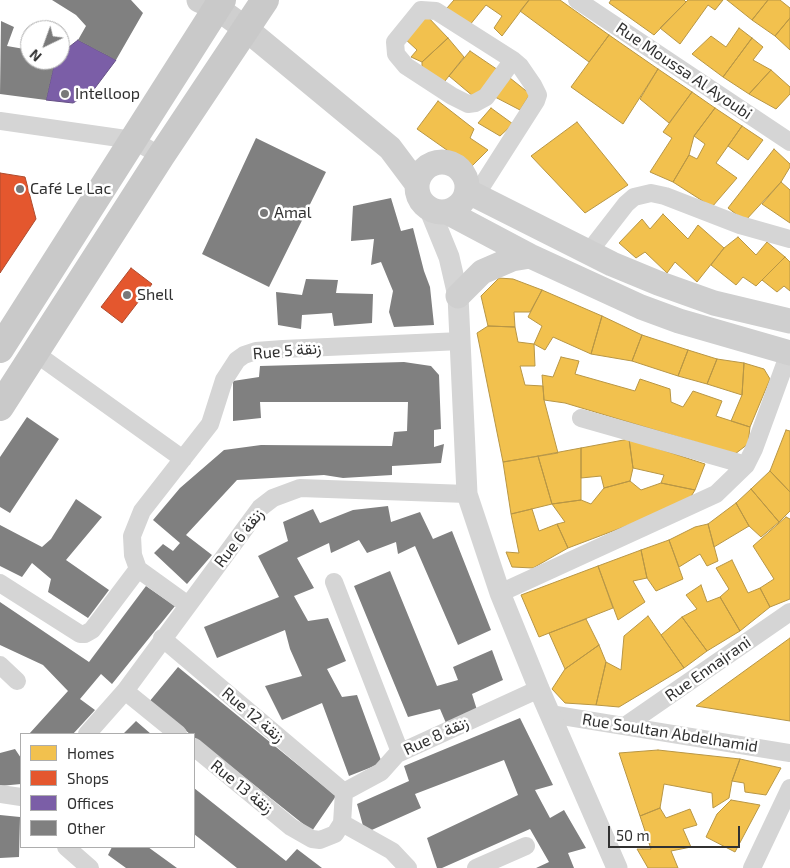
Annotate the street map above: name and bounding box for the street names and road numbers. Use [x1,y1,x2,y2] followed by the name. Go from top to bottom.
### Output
[612,18,756,124] street label: Rue Moussa Al Ayoubi
[252,338,322,364] street label: Rue 5 زنقة
[210,505,268,571] street label: Rue 6 زنقة
[662,632,754,706] street label: Rue Ennajrani
[218,683,288,747] street label: Rue 12 زنقة
[581,710,759,756] street label: Rue Soultan Abdelhamid
[400,713,472,759] street label: Rue 8 زنقة
[207,756,277,818] street label: Rue 13 زنقة

